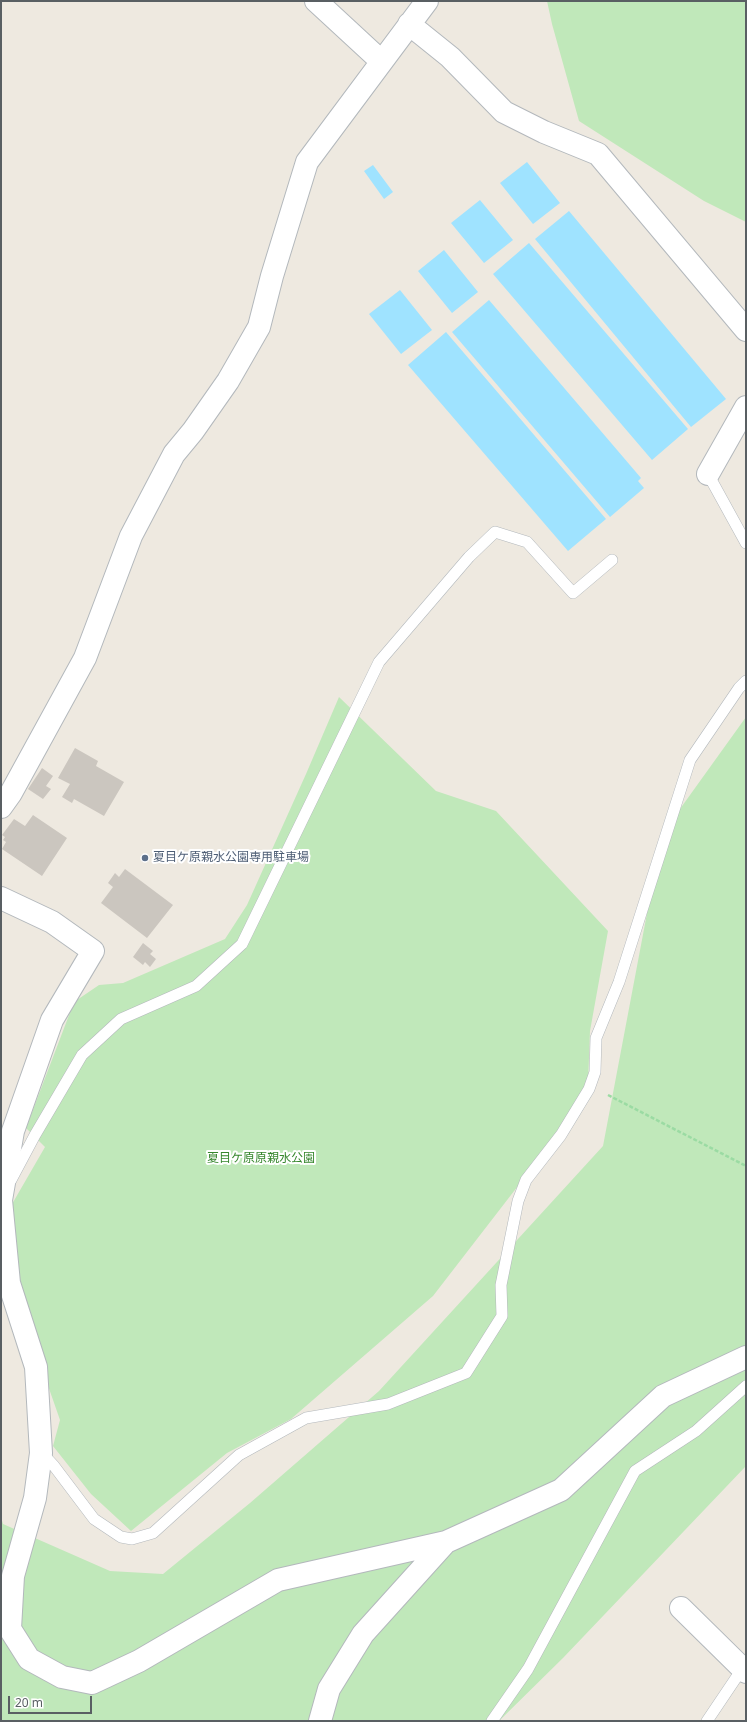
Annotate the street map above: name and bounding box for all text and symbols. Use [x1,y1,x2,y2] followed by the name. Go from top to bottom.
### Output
[153,851,309,865] place label: 夏目ケ原親水公園専用駐車場
[140,853,150,863] marker: 夏目ケ原親水公園専用駐車場
[207,1152,315,1166] park label: 夏目ケ原原親水公園
[10,1688,94,1714] scale bar
[15,1694,43,1711] text: 20 m

